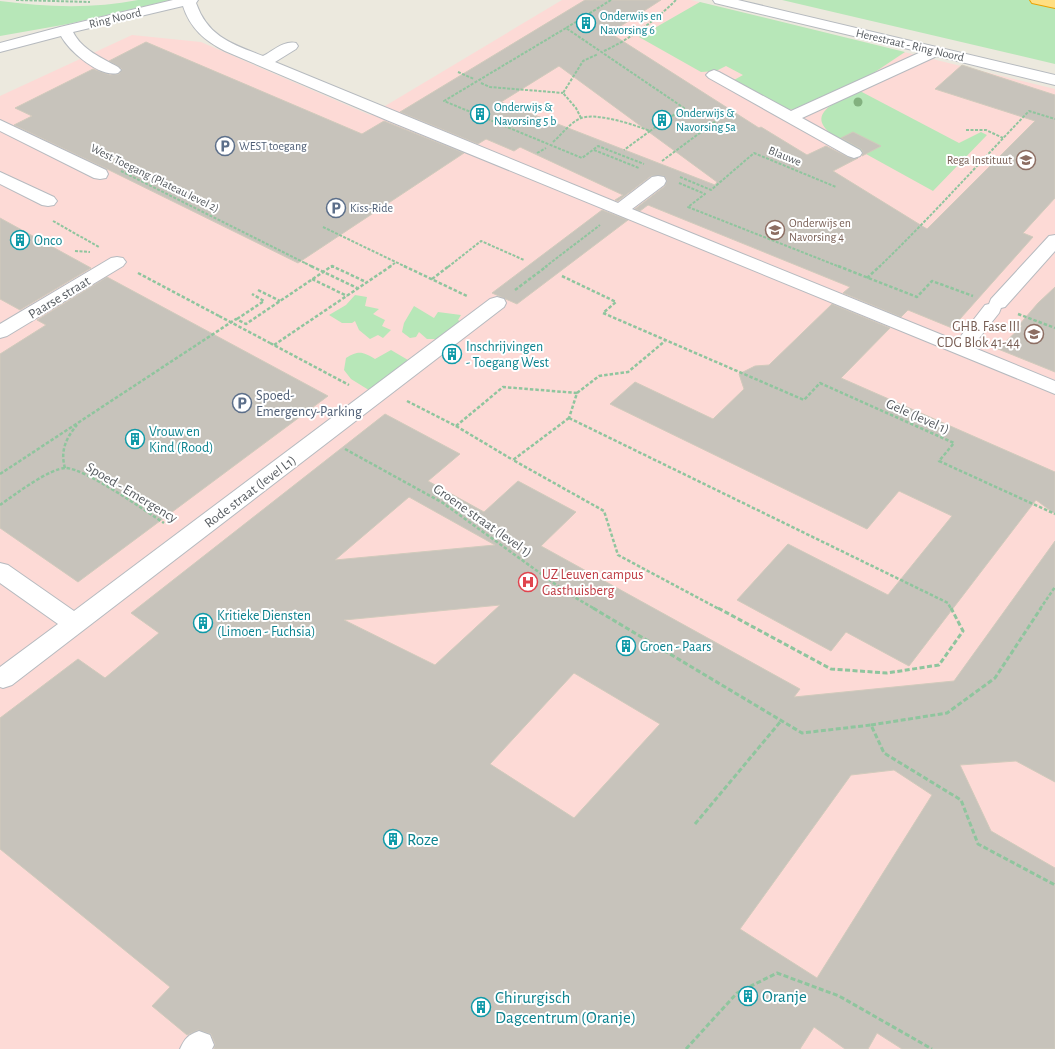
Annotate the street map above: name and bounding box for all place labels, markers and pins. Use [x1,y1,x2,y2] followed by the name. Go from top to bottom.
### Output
[600,10,662,36] place label: Onderwijs en Navorsing 6
[575,12,597,34] building icon: Onderwijs en Navorsing 6
[494,101,556,127] place label: Onderwijs & Navorsing 5 b
[469,103,491,125] building icon: Onderwijs & Navorsing 5 b
[676,107,736,133] place label: Onderwijs & Navorsing 5a
[651,109,673,131] building icon: Onderwijs & Navorsing 5a
[214,135,236,157] parking icon: WEST toegang
[239,140,307,152] place label: WEST toegang
[1015,149,1037,171] school or university icon: Rega Instituut
[947,154,1012,166] place label: Rega Instituut
[325,197,347,219] parking icon: Kiss-Ride
[350,202,393,214] place label: Kiss-Ride
[789,217,851,243] place label: Onderwijs en Navorsing 4
[764,219,786,241] school or university icon: Onderwijs en Navorsing 4
[9,229,31,251] building icon: Onco
[34,234,63,248] place label: Onco
[937,320,1020,350] place label: GHB. Fase III CDG Blok 41-44
[1023,323,1045,345] school or university icon: GHB. Fase III CDG Blok 41-44
[466,340,550,370] place label: Inschrijvingen - Toegang West
[441,343,463,365] building icon: Inschrijvingen - Toegang West
[256,389,362,419] place label: Spoed- Emergency-Parking
[231,392,253,414] parking icon: Spoed- Emergency-Parking
[149,425,213,455] place label: Vrouw en Kind (Rood)
[124,428,146,450] building icon: Vrouw en Kind (Rood)
[542,568,643,598] place label: UZ Leuven campus Gasthuisberg
[517,571,539,593] hospital icon: UZ Leuven campus Gasthuisberg
[217,609,315,639] place label: Kritieke Diensten (Limoen - Fuchsia)
[192,612,214,634] building icon: Kritieke Diensten (Limoen - Fuchsia)
[615,635,637,657] building icon: Groen - Paars
[640,640,712,654] place label: Groen - Paars
[382,828,404,850] building icon: Roze
[407,831,439,848] place label: Roze
[737,985,759,1007] building icon: Oranje
[762,988,807,1006] place label: Oranje
[495,989,636,1027] place label: Chirurgisch Dagcentrum (Oranje)
[470,996,492,1018] building icon: Chirurgisch Dagcentrum (Oranje)

